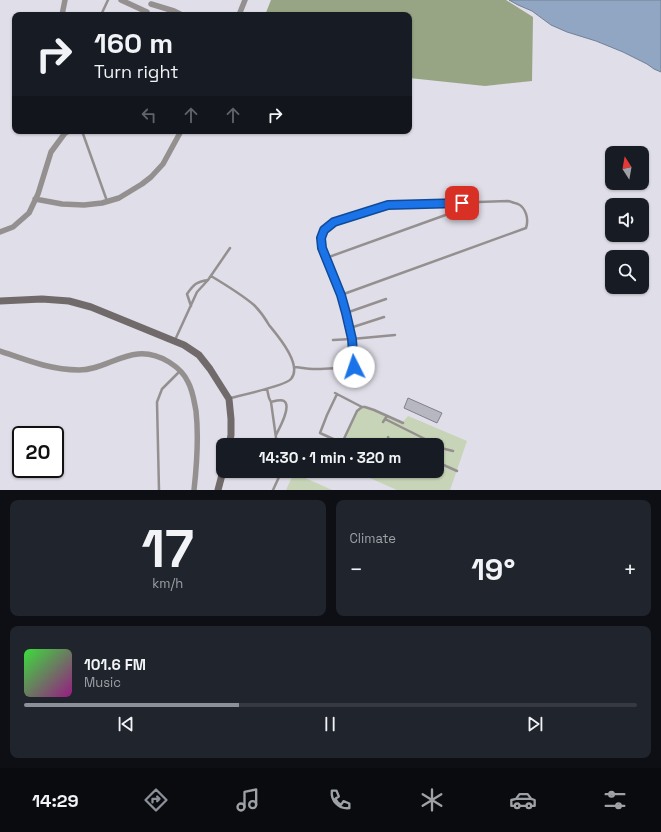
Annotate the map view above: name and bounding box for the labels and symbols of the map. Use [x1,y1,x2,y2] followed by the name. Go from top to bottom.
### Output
[605,146,649,190] north arrow
[445,186,479,220] pin
[333,346,375,388] position arrow
[12,426,64,478] speed limit sign: 20

